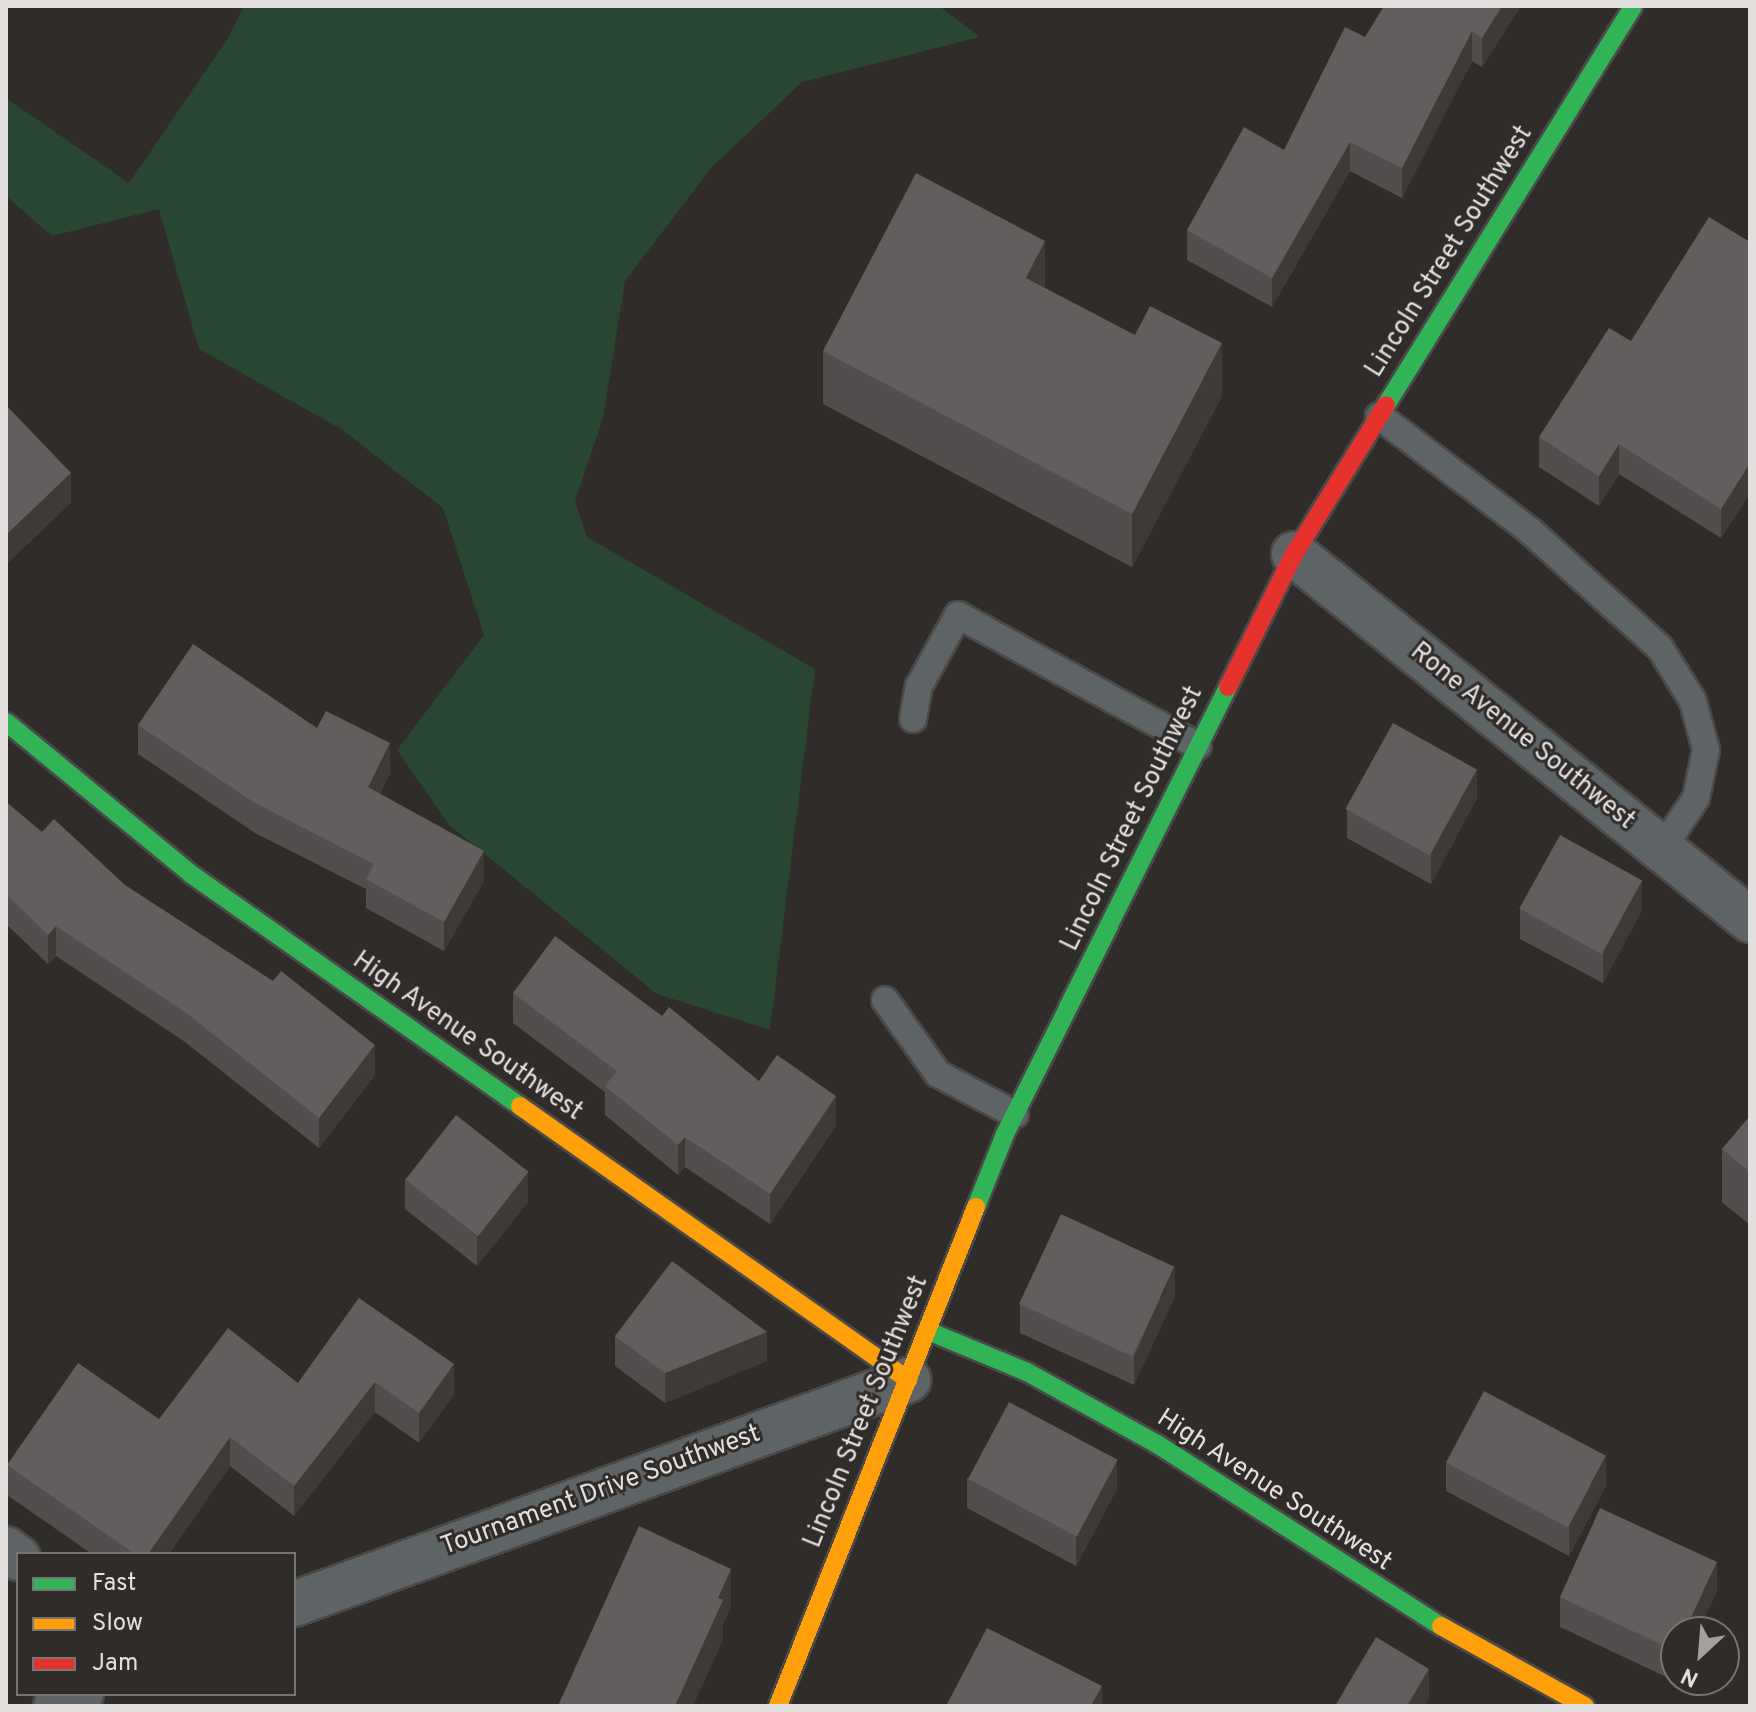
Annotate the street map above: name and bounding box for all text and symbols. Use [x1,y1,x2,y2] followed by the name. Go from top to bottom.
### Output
[1360,120,1540,384] street label: Lincoln Street Southwest
[1403,636,1641,838] street label: Rone Avenue Southwest
[1055,681,1211,957] street label: Lincoln Street Southwest
[345,945,589,1129] street label: High Avenue Southwest
[798,1271,936,1553] street label: Lincoln Street Southwest
[1150,1403,1398,1579] street label: High Avenue Southwest
[437,1419,765,1563] street label: Tournament Drive Southwest
[16,1552,296,1696] legend
[92,1569,136,1599] text: Fast
[92,1609,143,1639] text: Slow
[1660,1616,1740,1696] north arrow
[92,1649,138,1679] text: Jam
[1677,1661,1703,1692] text: N

